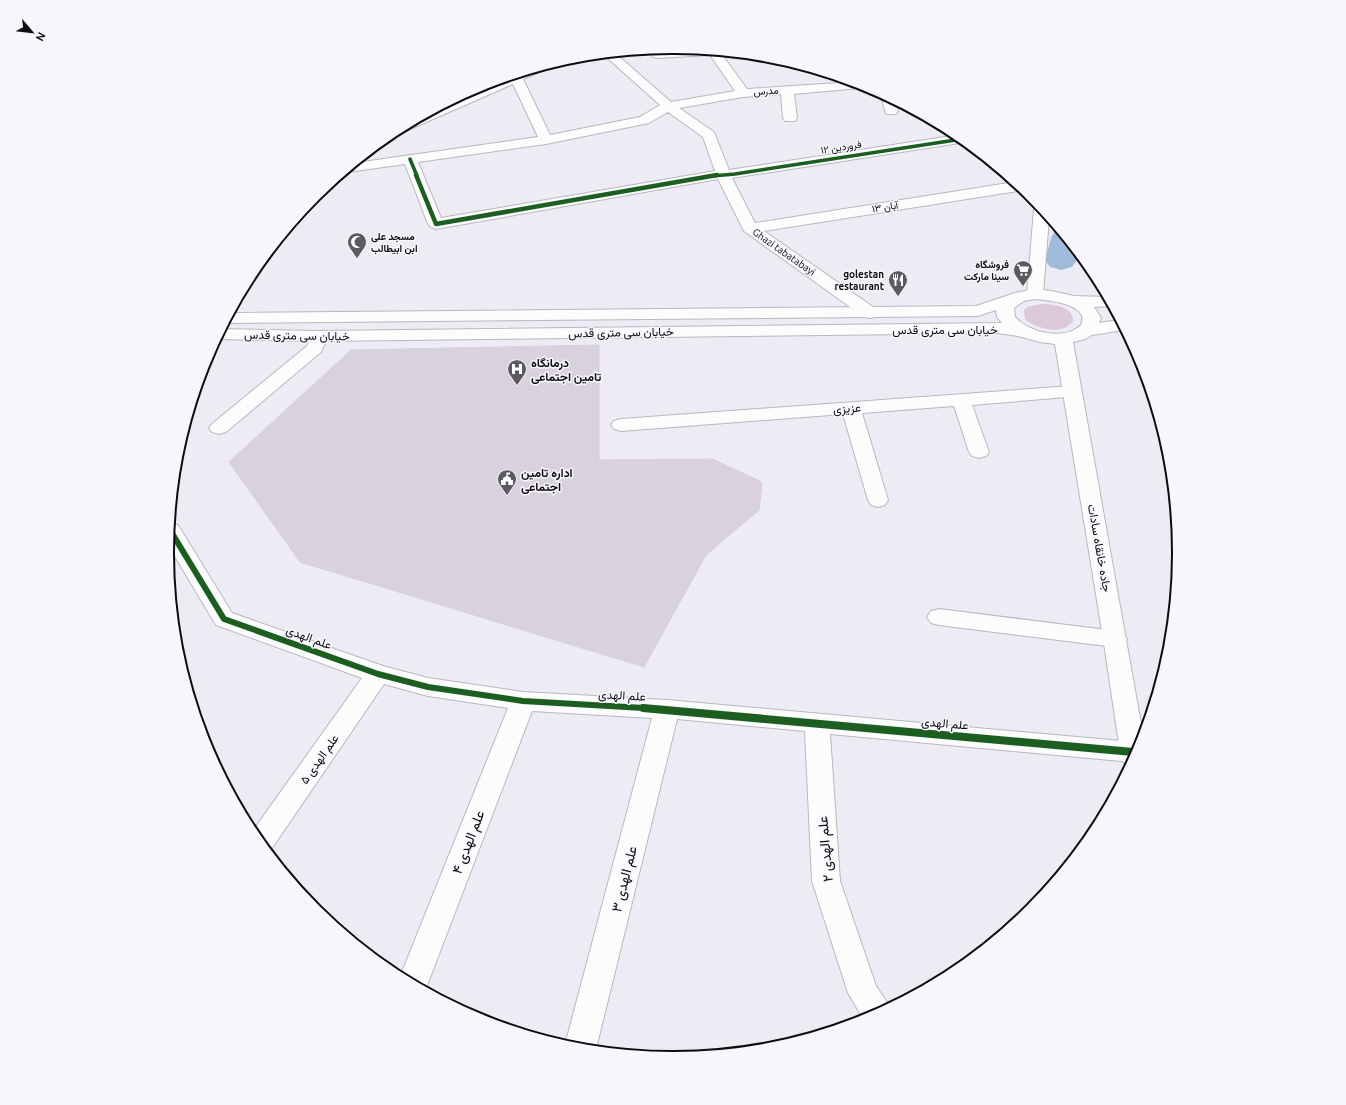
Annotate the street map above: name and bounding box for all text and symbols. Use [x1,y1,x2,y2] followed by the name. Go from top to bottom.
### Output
[12,12,52,52] north arrow
[34,30,48,43] text: N
[753,85,779,98] street label: مدرس
[820,138,863,157] street label: ۱۲ فروردین
[871,199,900,215] street label: ۱۳ آبان
[750,226,818,278] street label: Ghazi tabatabayi
[346,231,368,259] mosque icon: مسجد علی ابن ابیطالب
[371,231,417,255] place label: مسجد علی ابن ابیطالب
[964,259,1009,283] place label: فروشگاه سینا مارکت
[1012,259,1034,287] supermarket icon: فروشگاه سینا مارکت
[834,269,885,292] place label: golestan restaurant
[887,269,909,297] restaurant icon: golestan restaurant
[892,323,998,338] street label: خیابان سی متری قدس
[568,325,674,341] street label: خیابان سی متری قدس
[244,328,350,344] street label: خیابان سی متری قدس
[531,356,601,384] place label: درمانگاه تامین اجتماعی
[506,358,528,386] hospital icon: درمانگاه تامین اجتماعی
[833,401,862,417] street label: عزیزی
[521,466,573,494] place label: اداره تامین اجتماعی
[496,468,518,496] public building icon: اداره تامین اجتماعی
[1085,503,1114,593] street label: جاده خانقاه سادات
[284,623,334,653] street label: علم الهدی
[598,687,646,705] street label: علم الهدی
[921,714,969,734] street label: علم الهدی
[297,732,342,787] street label: علم الهدی ۵
[449,808,488,876] street label: علم الهدی ۴
[814,815,837,883] street label: علم الهدی ۲
[608,844,641,914] street label: علم الهدی ۳

